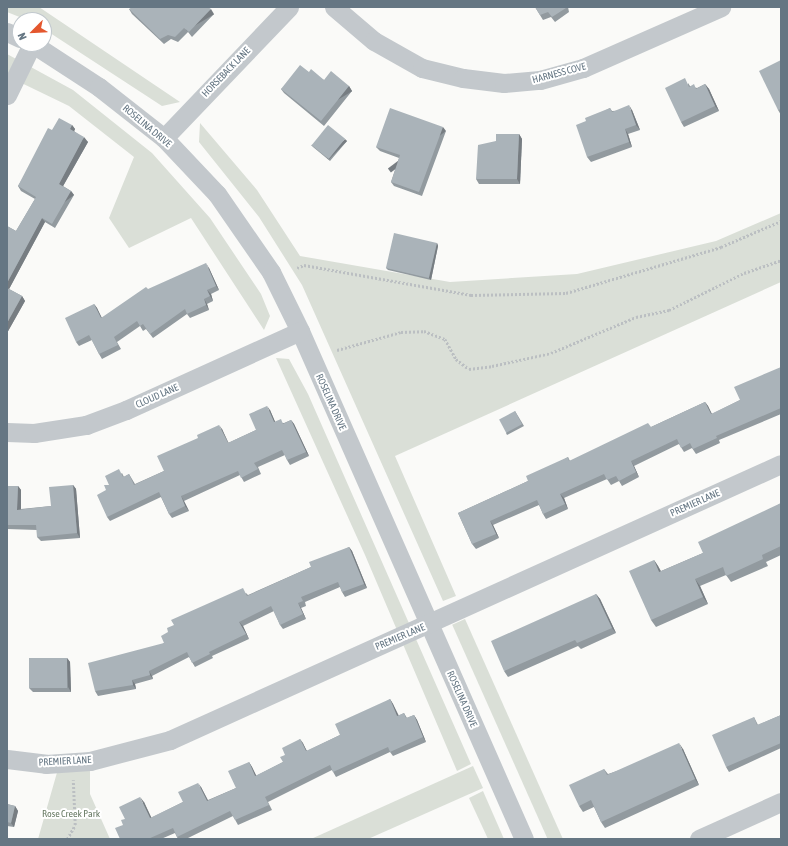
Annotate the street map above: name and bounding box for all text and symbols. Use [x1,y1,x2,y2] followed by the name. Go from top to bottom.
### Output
[12,12,52,52] north arrow
[15,31,29,42] text: N
[199,45,253,99] street label: HORSEBACK LANE
[531,60,587,86] street label: HARNESS COVE
[120,102,174,150] street label: ROSELINA DRIVE
[313,372,349,432] street label: ROSELINA DRIVE
[134,381,180,411] street label: CLOUD LANE
[668,487,722,519] street label: PREMIER LANE
[373,621,427,653] street label: PREMIER LANE
[444,669,480,729] street label: ROSELINA DRIVE
[38,754,92,768] street label: PREMIER LANE
[42,808,100,820] park label: Rose Creek Park

